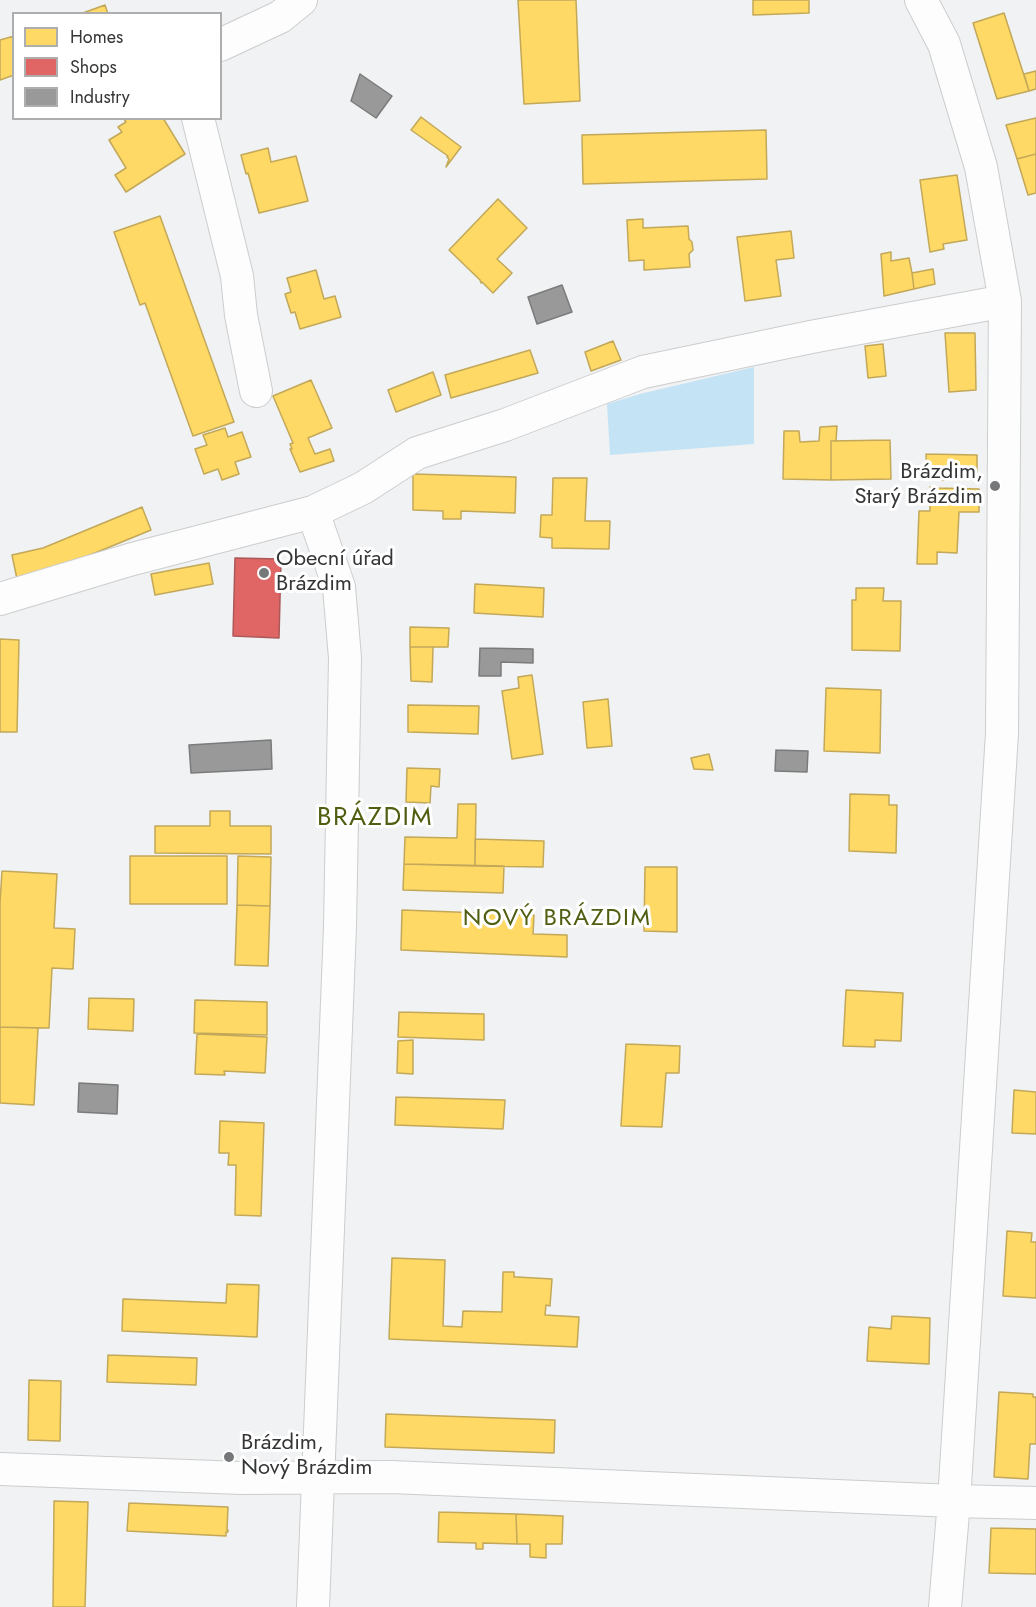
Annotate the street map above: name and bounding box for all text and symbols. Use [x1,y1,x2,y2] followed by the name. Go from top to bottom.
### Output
[12,12,222,120] legend
[70,24,123,50] text: Homes
[70,54,117,80] text: Shops
[70,84,130,110] text: Industry
[855,460,983,512] place label: Brázdim, Starý Brázdim
[988,479,1002,493] marker: Brázdim, Starý Brázdim
[276,547,394,598] place label: Obecní úřad Brázdim
[257,566,271,580] marker: Obecní úřad Brázdim
[317,803,433,835] district label: BRÁZDIM
[463,905,651,933] district label: NOVÝ BRÁZDIM
[241,1431,372,1482] place label: Brázdim, Nový Brázdim
[222,1450,236,1464] marker: Brázdim, Nový Brázdim

